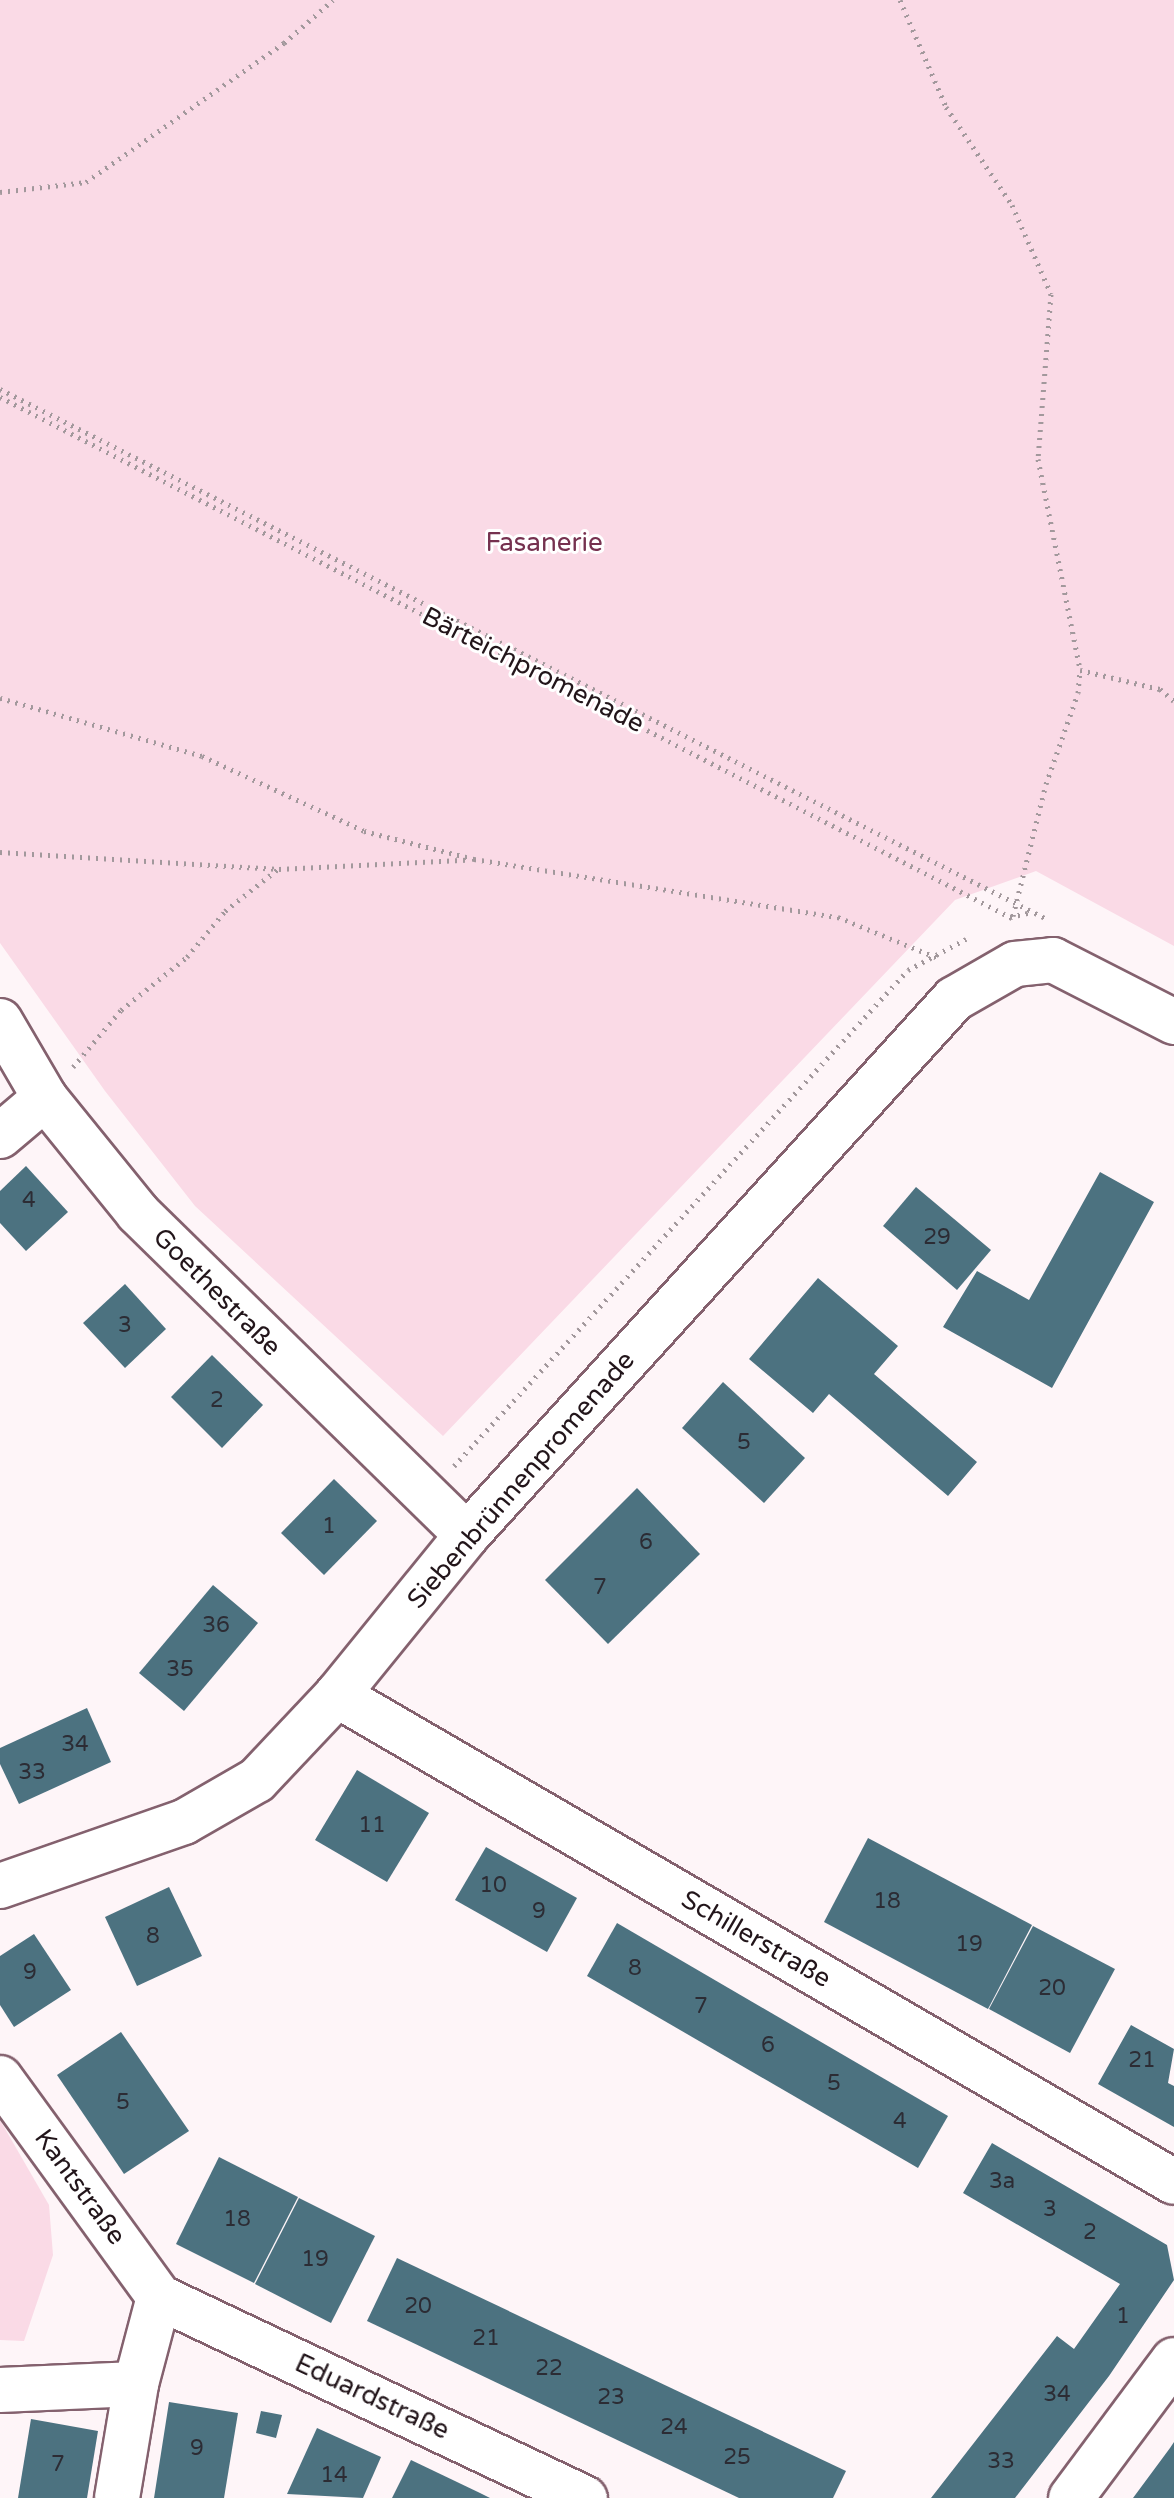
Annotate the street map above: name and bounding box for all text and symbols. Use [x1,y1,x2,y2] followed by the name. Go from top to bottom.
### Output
[485,527,603,559] park label: Fasanerie
[417,600,649,740] street label: Bärteichpromenade
[22,1188,36,1214] house number: 4
[147,1222,287,1362] street label: Goethestraße
[923,1225,951,1251] house number: 29
[118,1313,132,1339] house number: 3
[401,1345,641,1615] street label: Siebenbrünnenpromenade
[210,1388,224,1414] house number: 2
[737,1430,751,1456] house number: 5
[322,1514,336,1540] house number: 1
[639,1530,653,1556] house number: 6
[593,1575,607,1601] house number: 7
[202,1613,230,1639] house number: 36
[166,1657,194,1683] house number: 35
[61,1732,89,1758] house number: 34
[18,1760,46,1786] house number: 33
[358,1813,386,1839] house number: 11
[479,1873,507,1899] house number: 10
[676,1884,836,1994] street label: Schillerstraße
[873,1889,901,1915] house number: 18
[532,1899,546,1925] house number: 9
[146,1924,160,1950] house number: 8
[955,1932,983,1958] house number: 19
[628,1956,642,1982] house number: 8
[23,1960,37,1986] house number: 9
[1038,1976,1066,2002] house number: 20
[694,1994,708,2020] house number: 7
[761,2033,775,2059] house number: 6
[1128,2048,1156,2074] house number: 21
[827,2071,841,2097] house number: 5
[116,2090,130,2116] house number: 5
[893,2109,907,2135] house number: 4
[28,2123,132,2251] street label: Kantstraße
[989,2169,1015,2195] house number: 3a
[1043,2197,1057,2223] house number: 3
[223,2207,251,2233] house number: 18
[1083,2220,1097,2246] house number: 2
[301,2247,329,2273] house number: 19
[404,2294,432,2320] house number: 20
[1116,2304,1130,2330] house number: 1
[472,2326,500,2352] house number: 21
[290,2348,454,2446] street label: Eduardstraße
[535,2356,563,2382] house number: 22
[1043,2382,1071,2408] house number: 34
[597,2385,625,2411] house number: 23
[660,2415,688,2441] house number: 24
[190,2436,204,2462] house number: 9
[723,2445,751,2471] house number: 25
[987,2449,1015,2475] house number: 33
[51,2452,65,2478] house number: 7
[320,2463,348,2489] house number: 14

